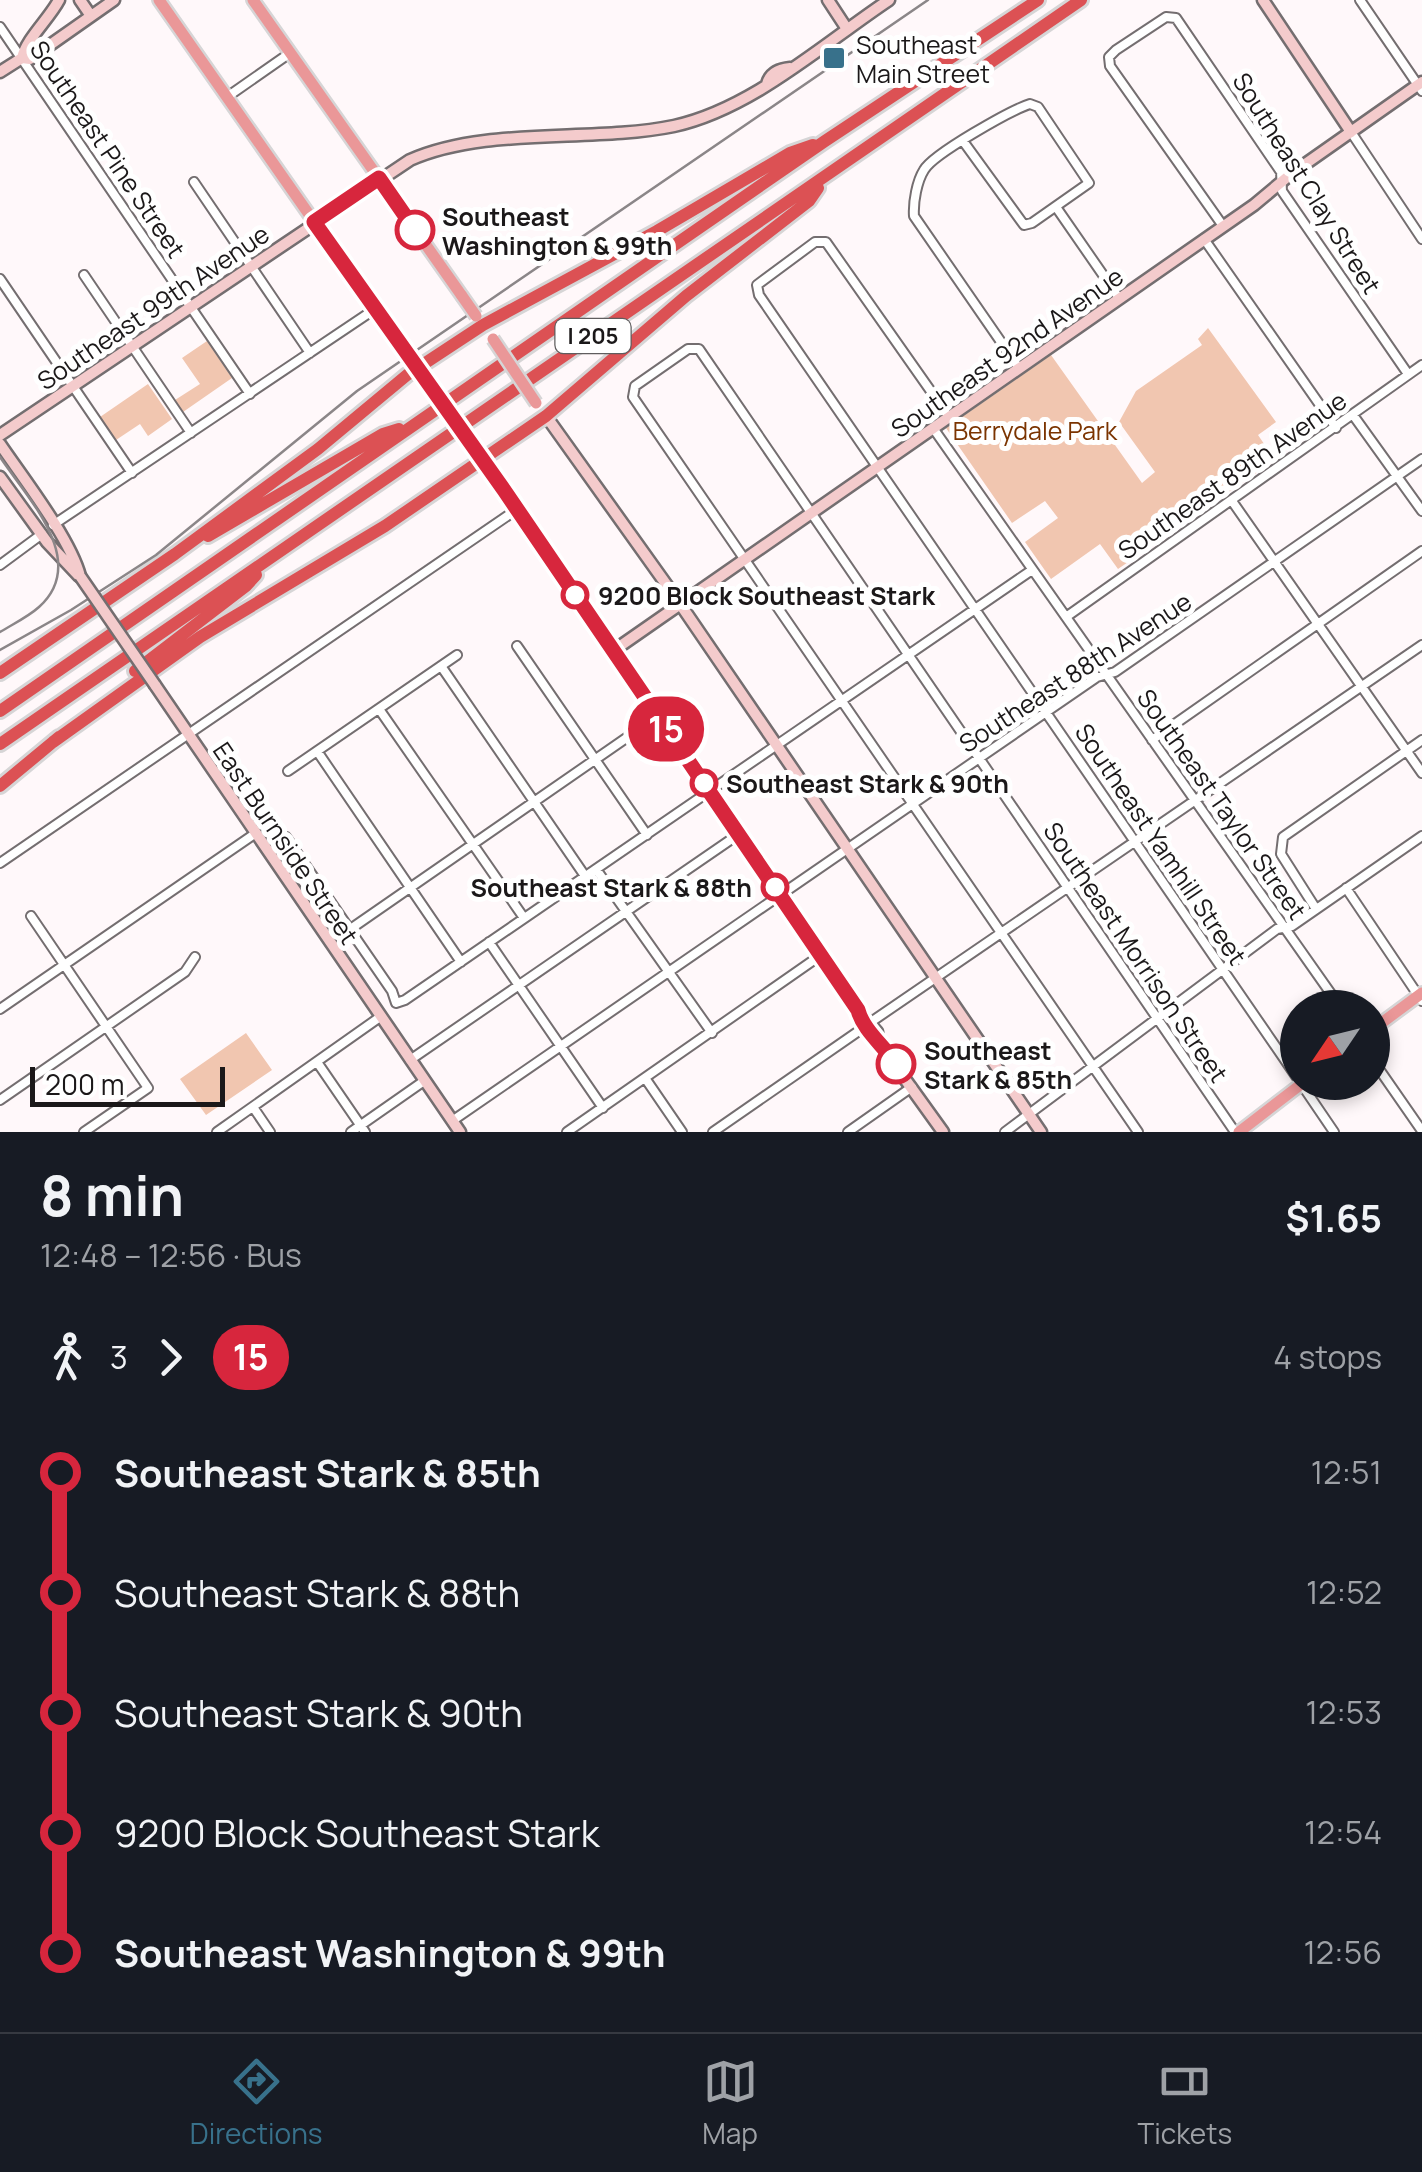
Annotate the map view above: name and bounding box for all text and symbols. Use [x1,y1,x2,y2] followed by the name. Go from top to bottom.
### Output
[856,27,990,91] place label: Southeast Main Street
[22,33,194,265] street label: Southeast Pine Street
[821,45,847,71] marker: Southeast Main Street
[1225,66,1389,300] street label: Southeast Clay Street
[442,199,672,263] place label: Southeast Washington & 99th
[396,211,434,249] marker: Southeast Washington & 99th
[30,216,276,398] street label: Southeast 99th Avenue
[884,258,1130,446] street label: Southeast 92nd Avenue
[556,319,630,353] road number: I 205
[1111,383,1353,567] street label: Southeast 89th Avenue
[953,413,1118,448] park label: Berrydale Park
[598,578,936,613] place label: 9200 Block Southeast Stark
[562,582,588,608] marker: 9200 Block Southeast Stark
[952,584,1198,760] street label: Southeast 88th Avenue
[1129,682,1315,926] street label: Southeast Taylor Street
[621,696,711,762] line badge: 15
[648,705,684,753] text: 15
[1067,716,1255,972] street label: Southeast Yamhill Street
[205,735,367,951] street label: East Burnside Street
[726,766,1009,801] place label: Southeast Stark & 90th
[691,770,717,796] marker: Southeast Stark & 90th
[1036,815,1236,1089] street label: Southeast Morrison Street
[471,870,752,905] place label: Southeast Stark & 88th
[762,874,788,900] marker: Southeast Stark & 88th
[1280,990,1390,1100] north arrow
[1280,990,1390,1100] map controls
[924,1033,1072,1097] place label: Southeast Stark & 85th
[877,1045,915,1083] marker: Southeast Stark & 85th
[30,1062,225,1106] scale bar
[45,1065,124,1103] text: 200 m
[40,1157,184,1233] text: 8 min
[1286,1191,1382,1243] text: $1.65
[40,1233,302,1277] text: 12:48 – 12:56 · Bus
[40,1330,95,1385] icon: walk
[143,1330,198,1385] icon: forward
[233,1333,269,1381] text: 15
[110,1335,128,1379] text: 3
[1273,1335,1382,1379] text: 4 stops
[114,1446,541,1498] text: Southeast Stark & 85th
[1311,1450,1382,1494] text: 12:51
[114,1566,520,1618] text: Southeast Stark & 88th
[1306,1570,1382,1614] text: 12:52
[114,1686,523,1738] text: Southeast Stark & 90th
[1306,1690,1382,1734] text: 12:53
[114,1806,600,1858] text: 9200 Block Southeast Stark
[1304,1810,1382,1854] text: 12:54
[114,1926,666,1978] text: Southeast Washington & 99th
[1303,1930,1382,1974] text: 12:56
[190,2054,323,2152] tab: Directions
[702,2054,758,2152] tab: Map
[1138,2054,1232,2152] tab: Tickets

